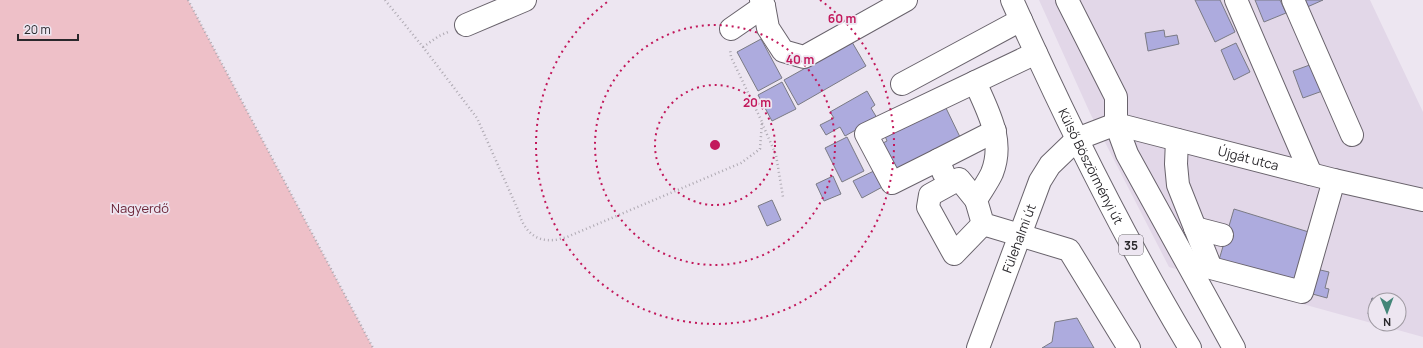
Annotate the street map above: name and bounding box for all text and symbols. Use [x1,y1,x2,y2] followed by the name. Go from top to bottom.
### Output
[828,10,856,27] text: 60 m
[18,16,78,42] scale bar
[24,21,51,38] text: 20 m
[786,51,814,68] text: 40 m
[743,94,771,111] text: 20 m
[1054,105,1128,227] street label: Külső Böszörményi út
[708,138,722,152] centre of rings
[1216,142,1281,174] street label: Újgát utca
[111,199,169,217] park label: Nagyerdő
[998,201,1040,275] street label: Fülehalmi út
[1119,235,1143,255] road number: 35
[1367,292,1407,332] north arrow
[1383,315,1391,330] text: N

